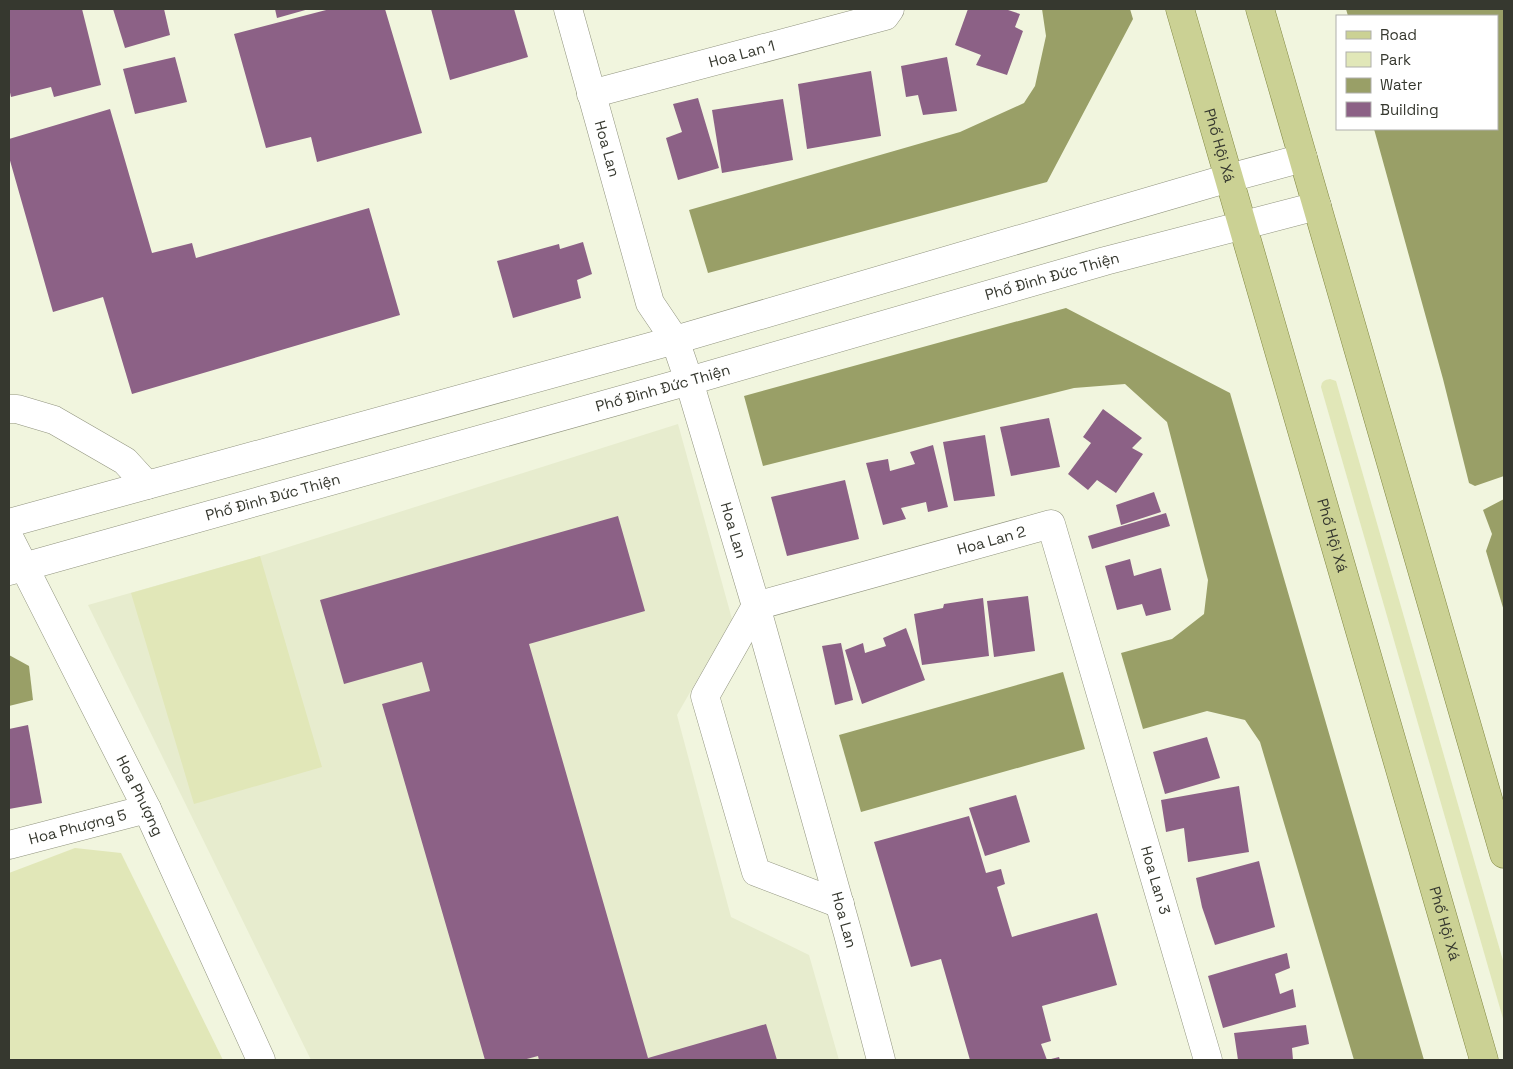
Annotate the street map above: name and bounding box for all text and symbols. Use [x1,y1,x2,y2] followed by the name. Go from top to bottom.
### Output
[1336,15,1498,130] legend
[1380,25,1417,44] text: Road
[706,36,777,71] street label: Hoa Lan 1
[1380,50,1411,69] text: Park
[1380,75,1423,94] text: Water
[1380,100,1439,119] text: Building
[1200,106,1240,185] street label: Phố Hội Xá
[591,118,624,179] street label: Hoa Lan
[983,248,1121,304] street label: Phố Đinh Đức Thiện
[593,360,732,416] street label: Phố Đinh Đức Thiện
[203,469,342,525] street label: Phố Đinh Đức Thiện
[1313,496,1353,575] street label: Phố Hội Xá
[717,500,751,561] street label: Hoa Lan
[955,521,1028,559] street label: Hoa Lan 2
[112,752,168,839] street label: Hoa Phượng
[27,805,129,848] street label: Hoa Phượng 5
[1137,844,1175,917] street label: Hoa Lan 3
[1425,884,1465,963] street label: Phố Hội Xá
[828,889,861,950] street label: Hoa Lan

